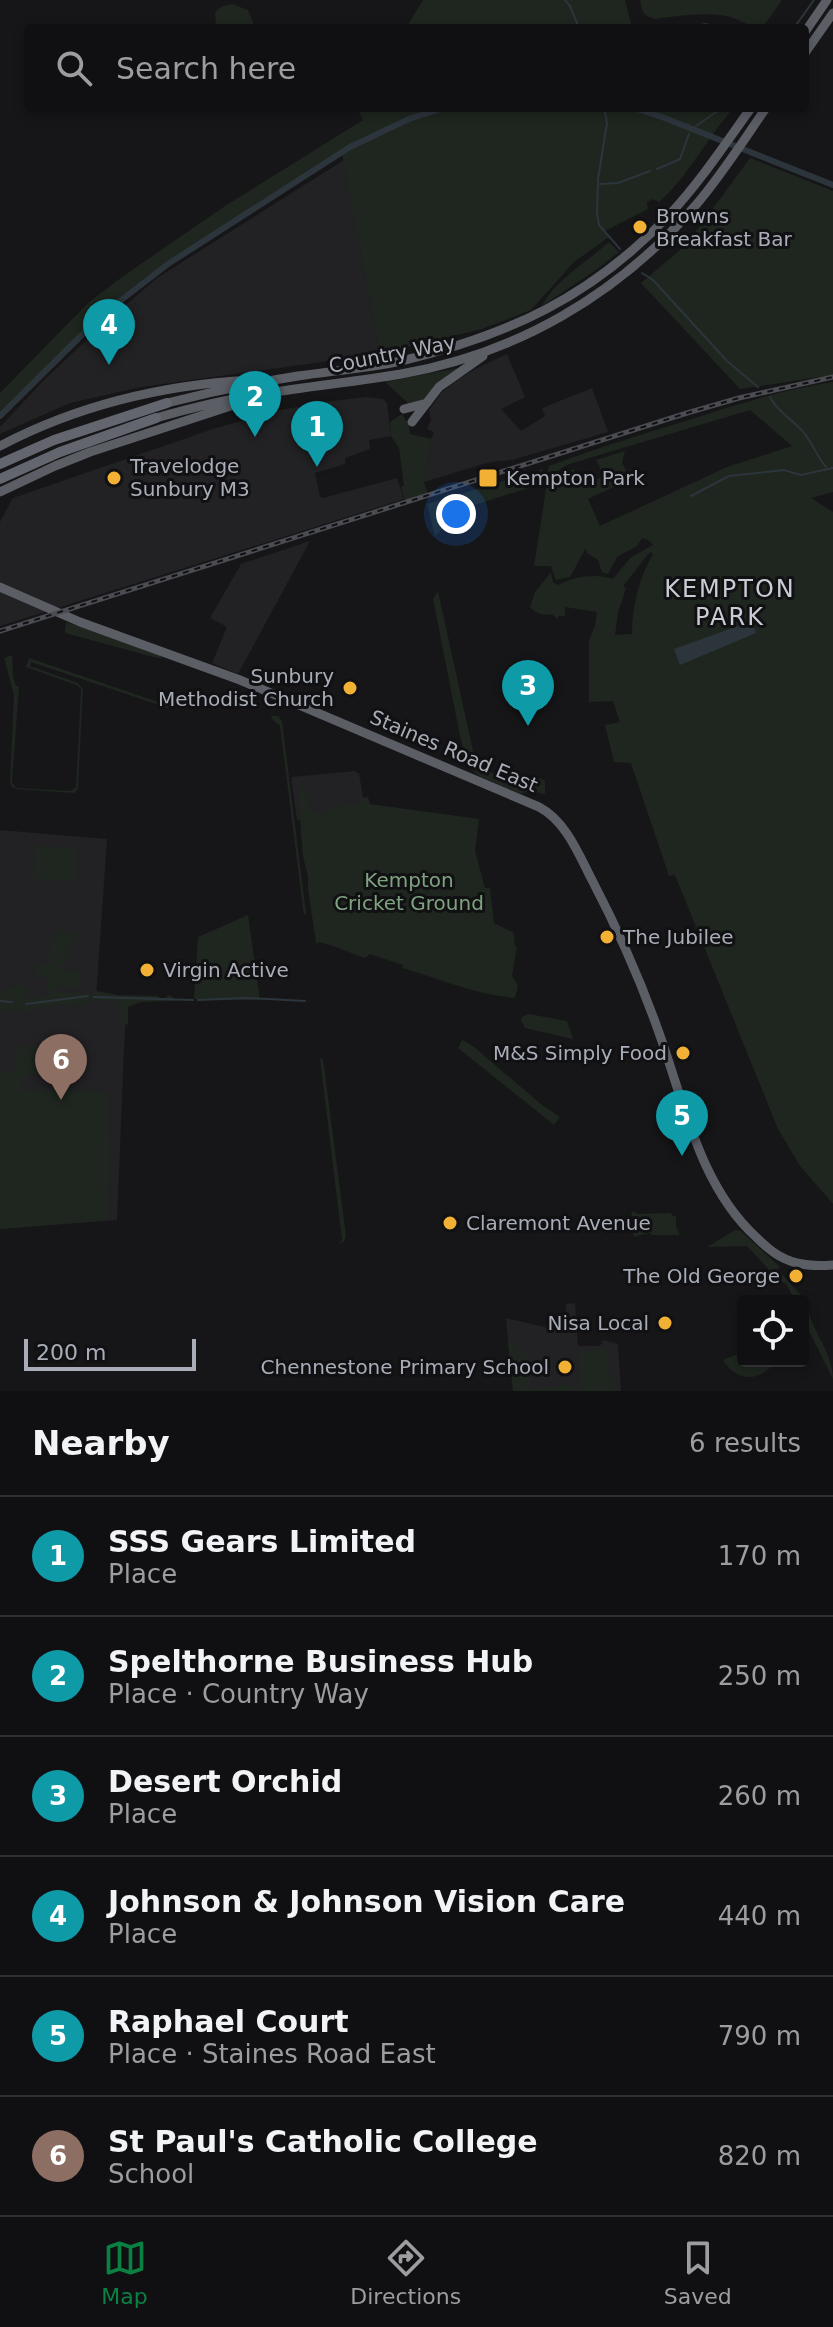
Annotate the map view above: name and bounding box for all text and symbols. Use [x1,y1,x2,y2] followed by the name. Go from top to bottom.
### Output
[24,24,809,112] search box
[52,46,96,90] icon: search
[116,51,296,86] text: Search here
[656,204,793,251] place label: Browns Breakfast Bar
[631,218,649,236] marker: Browns Breakfast Bar
[83,299,135,365] pin: 4
[327,330,457,378] street label: Country Way
[229,371,281,437] pin: 2
[291,401,343,467] pin: 1
[129,454,250,501] place label: Travelodge Sunbury M3
[506,466,645,490] place label: Kempton Park
[477,467,499,489] marker: Kempton Park
[105,469,123,487] marker: Travelodge Sunbury M3
[436,494,476,534] your location
[664,575,796,631] district label: KEMPTON PARK
[502,660,554,726] pin: 3
[158,664,334,711] place label: Sunbury Methodist Church
[341,679,359,697] marker: Sunbury Methodist Church
[367,705,542,797] street label: Staines Road East
[334,868,484,915] park label: Kempton Cricket Ground
[622,925,734,949] place label: The Jubilee
[598,928,616,946] marker: The Jubilee
[163,958,289,982] place label: Virgin Active
[138,961,156,979] marker: Virgin Active
[35,1034,87,1100] pin: 6
[493,1041,667,1065] place label: M&S Simply Food
[674,1044,692,1062] marker: M&S Simply Food
[656,1090,708,1156] pin: 5
[466,1211,651,1235] place label: Claremont Avenue
[441,1214,459,1232] marker: Claremont Avenue
[622,1264,780,1288] place label: The Old George
[787,1267,805,1285] marker: The Old George
[737,1295,809,1367] map controls
[737,1295,809,1367] button: locate
[548,1311,649,1335] place label: Nisa Local
[656,1314,674,1332] marker: Nisa Local
[24,1335,196,1371] scale bar
[36,1340,106,1365] text: 200 m
[261,1355,549,1379] place label: Chennestone Primary School
[556,1358,574,1376] marker: Chennestone Primary School
[32,1423,170,1463] text: Nearby
[689,1428,801,1458] text: 6 results
[108,1524,416,1559] text: SSS Gears Limited
[49,1541,67,1571] text: 1
[718,1541,801,1571] text: 170 m
[108,1559,177,1589] text: Place
[108,1644,533,1679] text: Spelthorne Business Hub
[49,1661,67,1691] text: 2
[718,1661,801,1691] text: 250 m
[108,1679,369,1709] text: Place · Country Way
[108,1764,342,1799] text: Desert Orchid
[49,1781,67,1811] text: 3
[718,1781,801,1811] text: 260 m
[108,1799,177,1829] text: Place
[108,1884,625,1919] text: Johnson & Johnson Vision Care
[49,1901,67,1931] text: 4
[718,1901,801,1931] text: 440 m
[108,1919,177,1949] text: Place
[108,2004,349,2039] text: Raphael Court
[49,2021,67,2051] text: 5
[718,2021,801,2051] text: 790 m
[108,2039,436,2069] text: Place · Staines Road East
[108,2124,538,2159] text: St Paul's Catholic College
[49,2141,67,2171] text: 6
[718,2141,801,2171] text: 820 m
[108,2159,194,2189] text: School
[101,2236,148,2309] tab: Map
[350,2236,461,2309] tab: Directions
[664,2236,732,2309] tab: Saved

